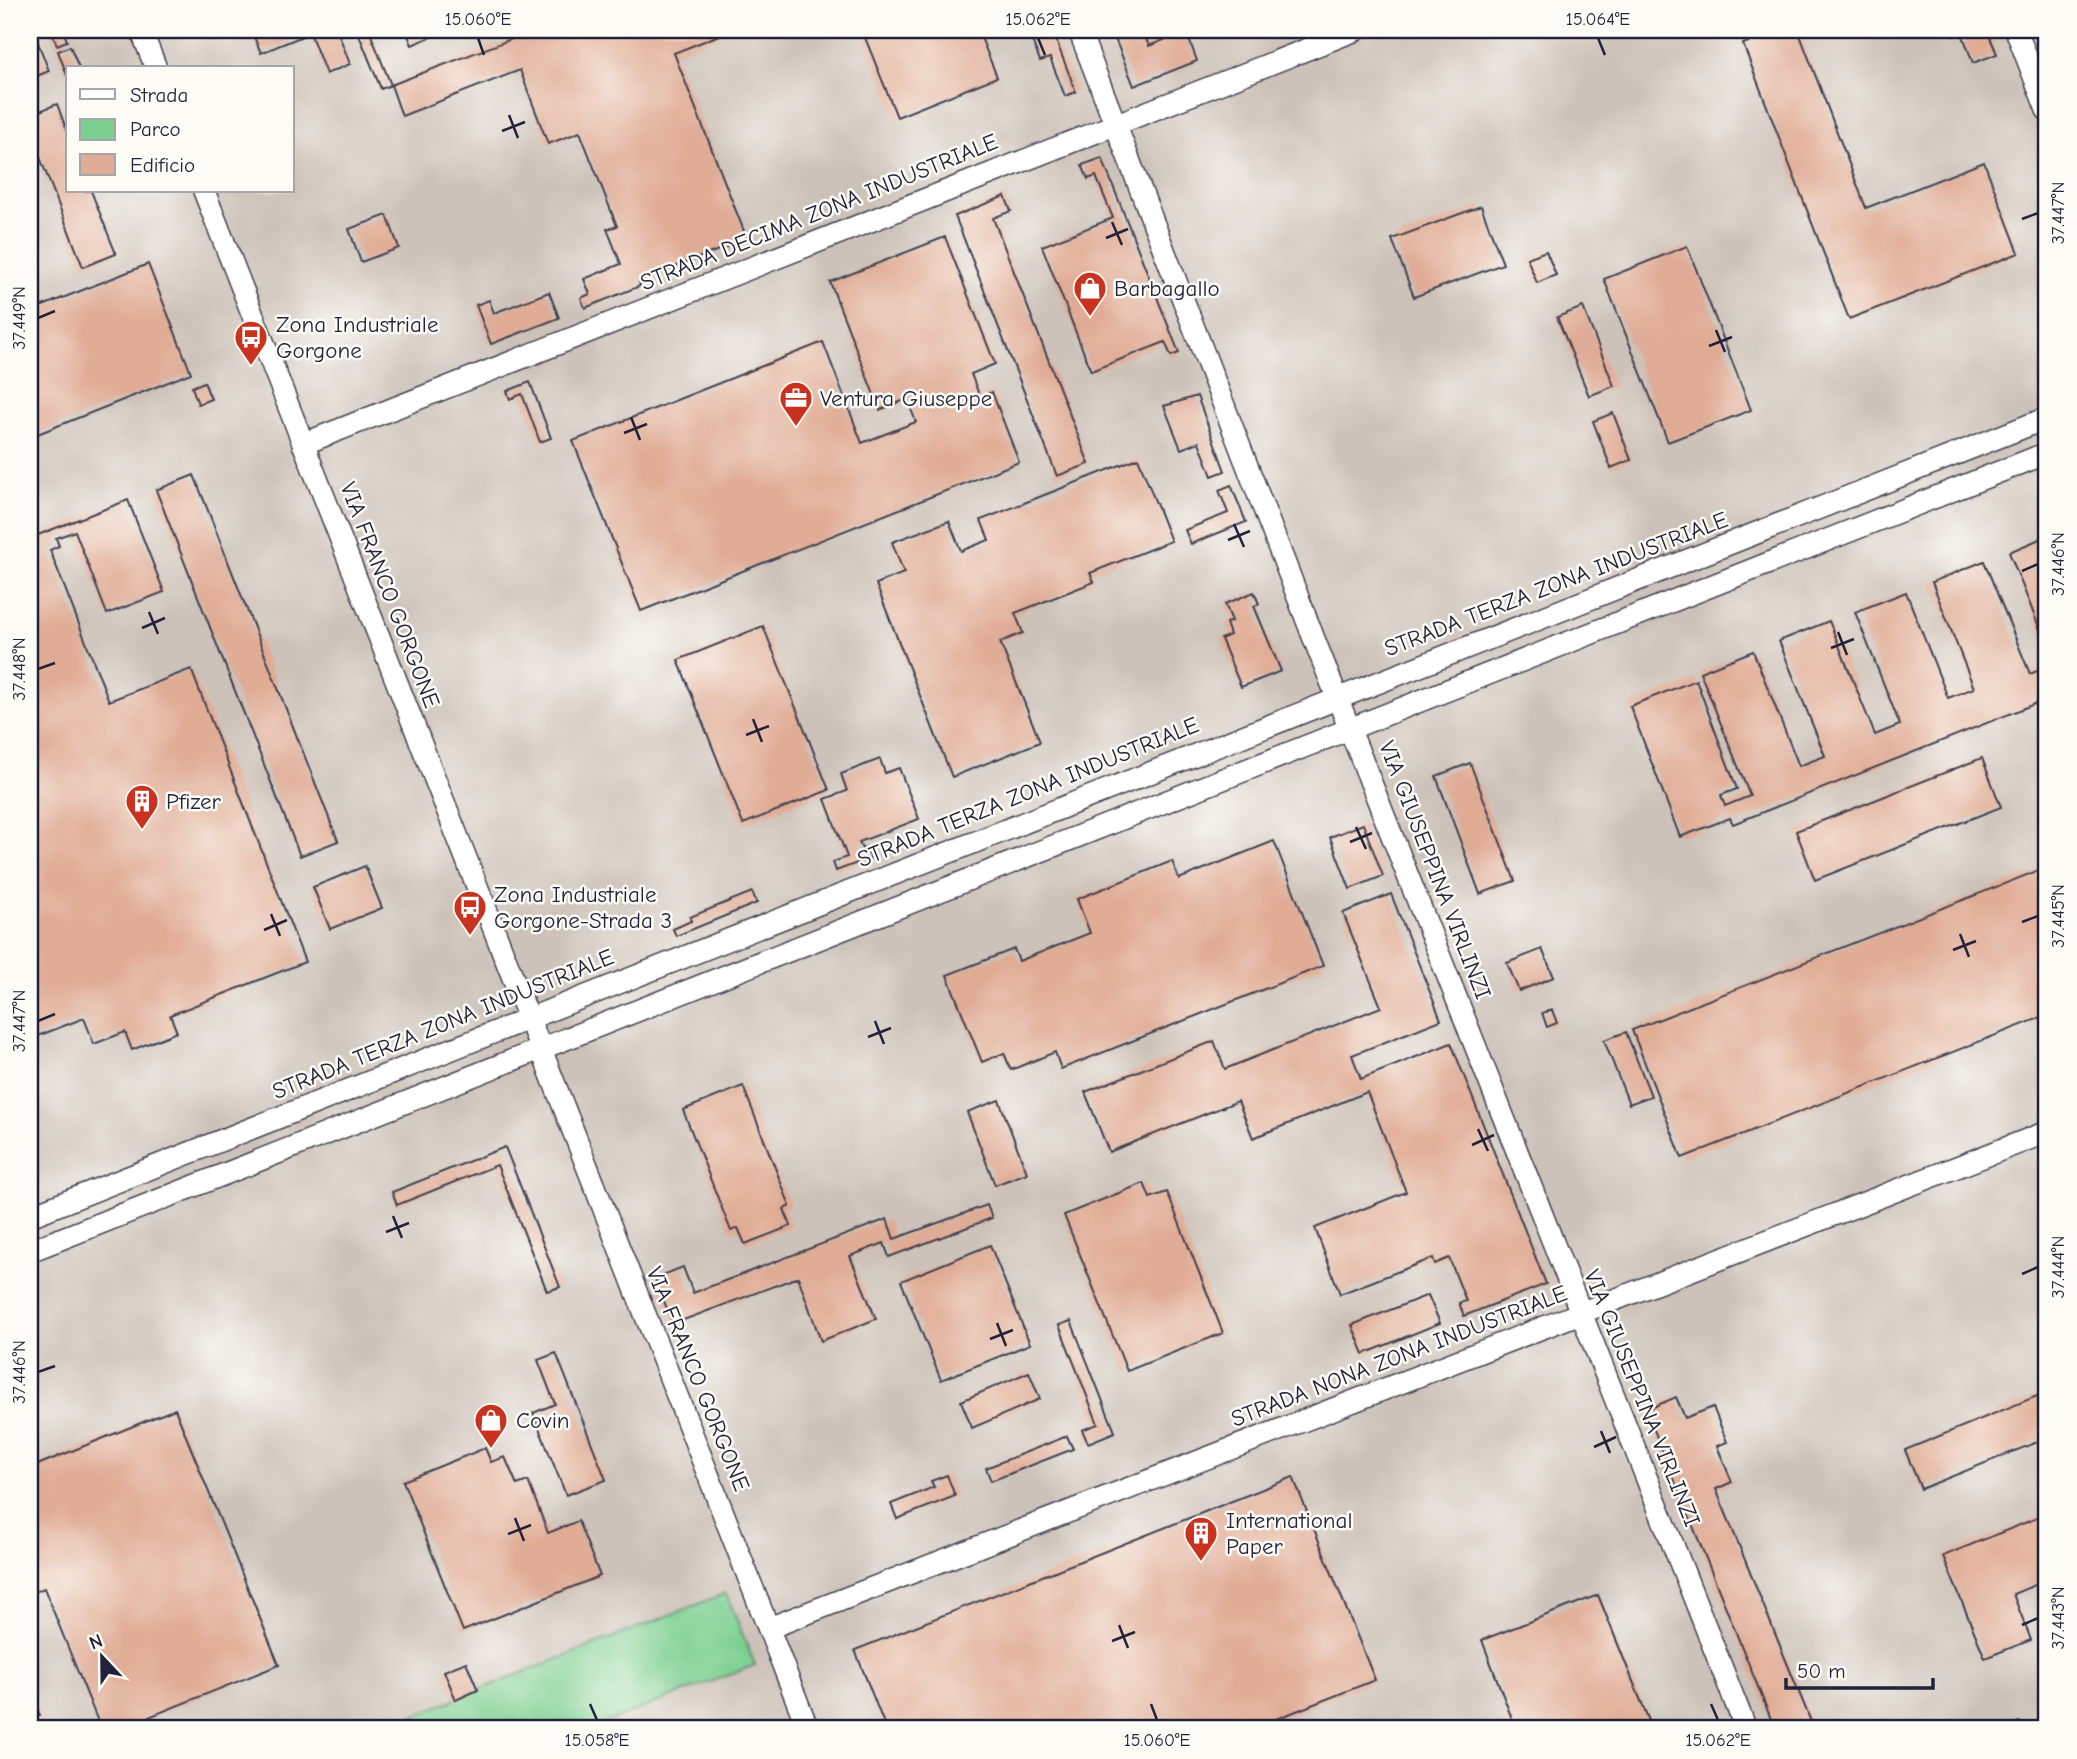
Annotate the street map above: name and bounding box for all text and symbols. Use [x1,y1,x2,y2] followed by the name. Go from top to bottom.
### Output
[445,9,511,30] text: 15.060°E
[1005,9,1071,30] text: 15.062°E
[1566,9,1630,30] text: 15.064°E
[66,66,294,192] legend
[130,83,188,107] text: Strada
[130,117,181,141] text: Parco
[636,128,1002,296] street label: STRADA DECIMA ZONA INDUSTRIALE
[130,153,195,177] text: Edificio
[2048,182,2069,244] text: 37.447°N
[1071,269,1109,318] shop icon: Barbagallo
[1114,275,1220,302] place label: Barbagallo
[9,286,30,350] text: 37.449°N
[276,311,438,364] place label: Zona Industriale Gorgone
[232,318,270,367] bus stop icon: Zona Industriale Gorgone
[777,379,815,428] office icon: Ventura Giuseppe
[820,385,992,412] place label: Ventura Giuseppe
[334,478,446,712] street label: VIA FRANCO GORGONE
[1380,506,1732,662] street label: STRADA TERZA ZONA INDUSTRIALE
[2048,532,2069,596] text: 37.446°N
[9,637,30,701] text: 37.448°N
[853,711,1203,873] street label: STRADA TERZA ZONA INDUSTRIALE
[1373,737,1497,1003] street label: VIA GIUSEPPINA VIRLINZI
[123,782,161,831] building icon: Pfizer
[166,788,221,815] place label: Pfizer
[494,881,672,934] place label: Zona Industriale Gorgone-Strada 3
[2048,884,2069,948] text: 37.445°N
[451,888,489,937] bus stop icon: Zona Industriale Gorgone-Strada 3
[268,943,618,1105] street label: STRADA TERZA ZONA INDUSTRIALE
[9,990,30,1052] text: 37.447°N
[2048,1236,2069,1298] text: 37.444°N
[641,1263,755,1495] street label: VIA FRANCO GORGONE
[1578,1266,1706,1530] street label: VIA GIUSEPPINA VIRLINZI
[1227,1279,1571,1433] street label: STRADA NONA ZONA INDUSTRIALE
[9,1340,30,1404] text: 37.446°N
[472,1401,510,1450] shop icon: Covin
[516,1407,570,1434] place label: Covin
[1226,1507,1352,1560] place label: International Paper
[1182,1514,1220,1563] building icon: International Paper
[2048,1586,2069,1650] text: 37.443°N
[66,1622,136,1692] north arrow
[86,1630,106,1655] text: N
[1786,1647,1934,1691] scale bar
[1797,1659,1846,1683] text: 50 m
[565,1730,630,1751] text: 15.058°E
[1124,1730,1190,1751] text: 15.060°E
[1685,1730,1751,1751] text: 15.062°E

